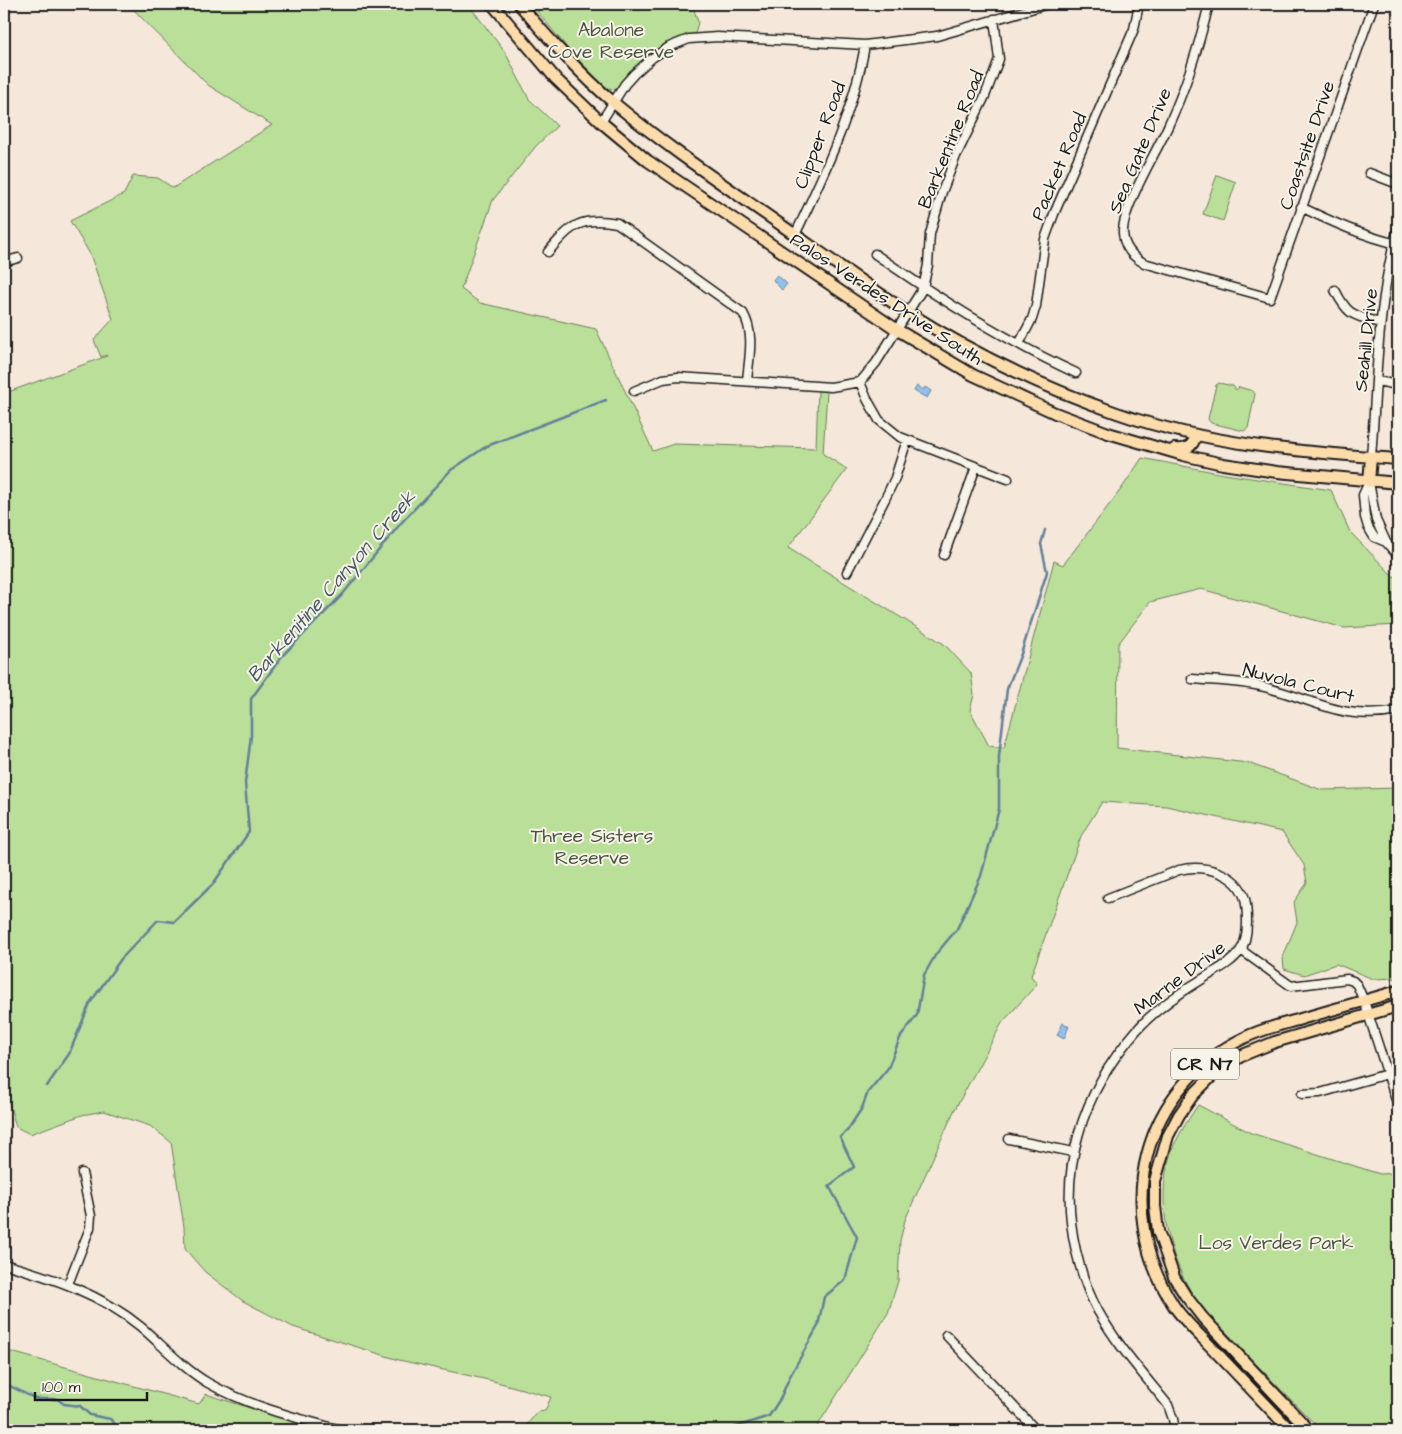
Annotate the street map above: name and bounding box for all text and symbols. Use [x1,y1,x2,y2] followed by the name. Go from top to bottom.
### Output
[548,17,674,66] park label: Abalone Cove Reserve
[911,66,991,213] street label: Barkentine Road
[1273,77,1342,214] street label: Coastsite Drive
[788,78,853,193] street label: Clipper Road
[1102,84,1179,218] street label: Sea Gate Drive
[1025,108,1094,225] street label: Packet Road
[784,227,989,372] street label: Palos Verdes Drive South
[1348,287,1385,393] street label: Seahill Drive
[241,484,424,689] water label: Barkenitine Canyon Creek
[1240,657,1358,710] street label: Nuvola Court
[531,823,653,872] park label: Three Sisters Reserve
[1128,935,1232,1022] street label: Marne Drive
[1171,1048,1239,1080] road number: CR N7
[1199,1230,1354,1257] park label: Los Verdes Park
[35,1369,148,1401] scale bar
[42,1377,81,1398] text: 100 m

